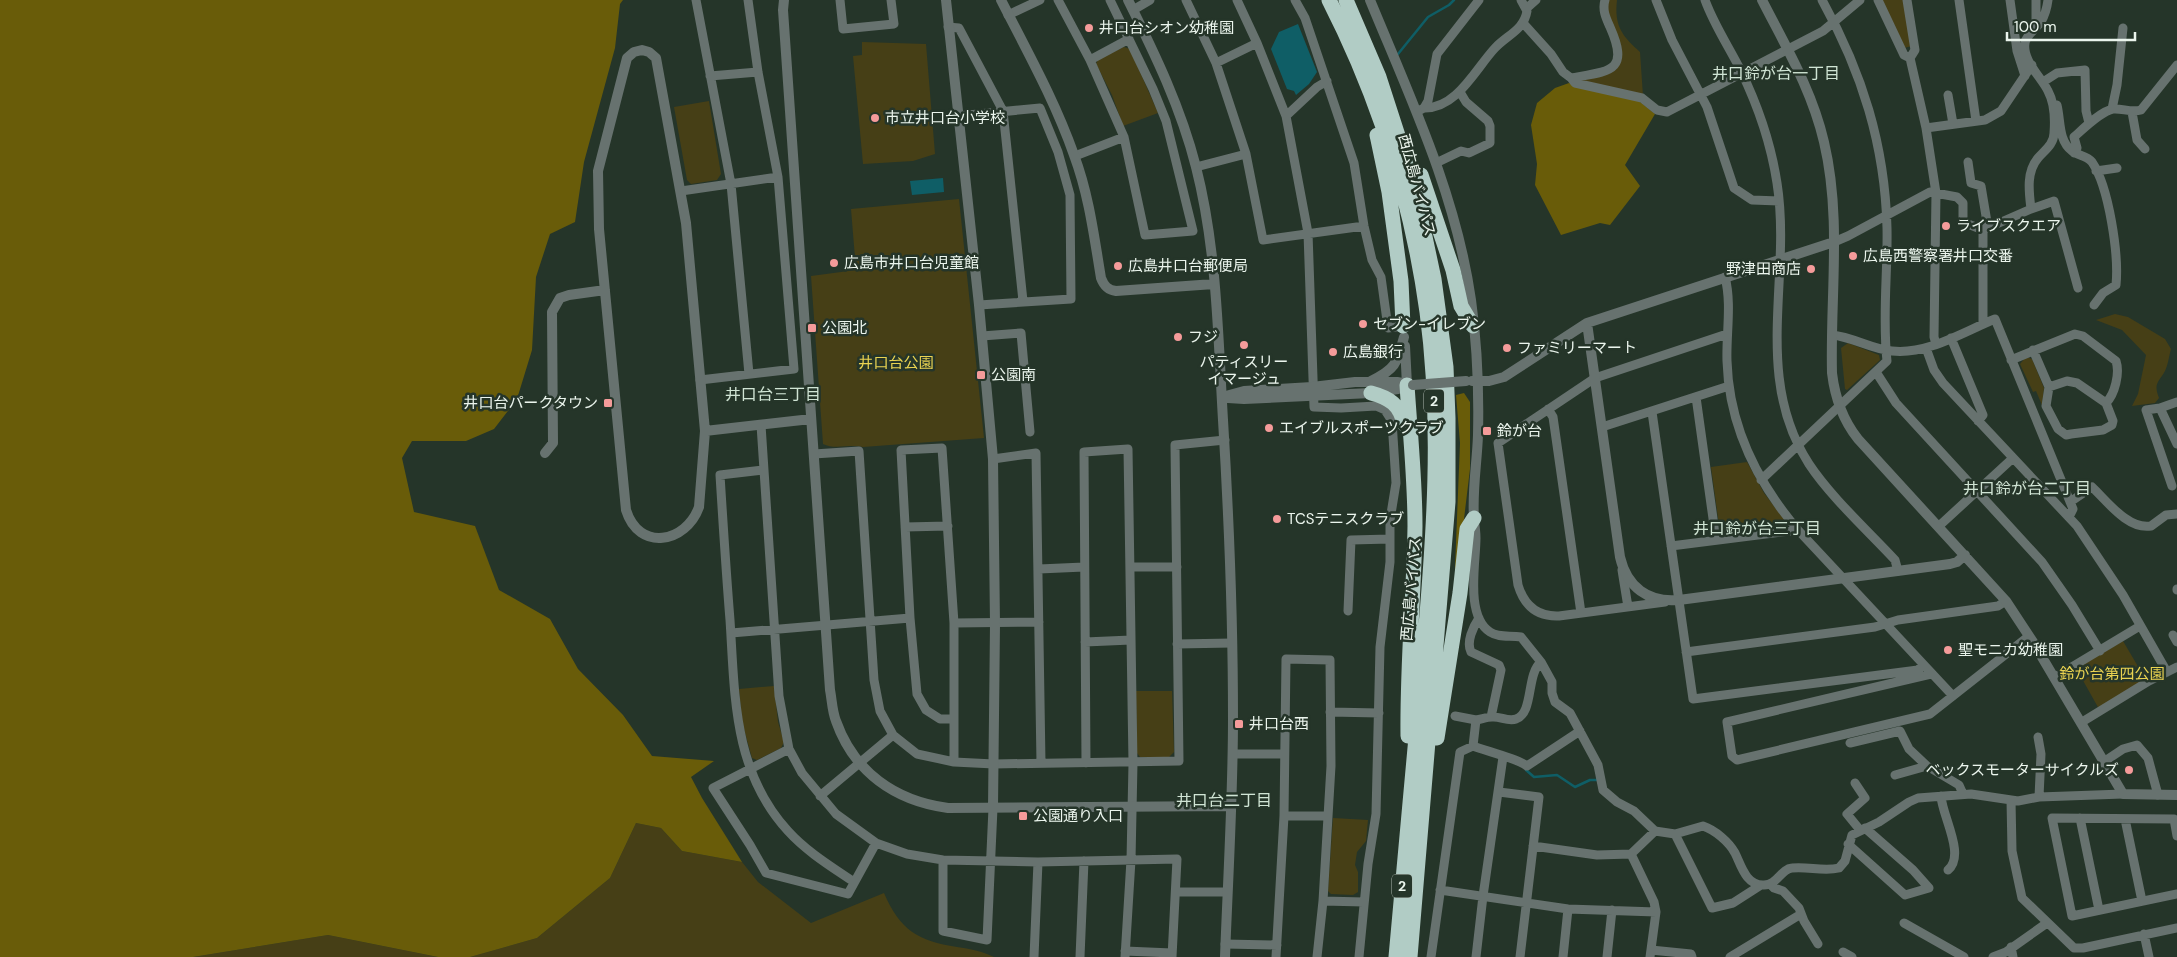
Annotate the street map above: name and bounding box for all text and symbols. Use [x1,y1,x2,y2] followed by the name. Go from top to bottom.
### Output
[2007,10,2134,42] scale bar
[2014,17,2057,37] text: 100 m
[1099,18,1234,38] place label: 井口台シオン幼稚園
[1083,22,1095,34] marker: 井口台シオン幼稚園
[1712,63,1840,84] district label: 井口鈴が台一丁目
[885,108,1005,128] place label: 市立井口台小学校
[869,112,881,124] marker: 市立井口台小学校
[1394,132,1440,238] street label: 西広島バイパス
[1956,216,2061,236] place label: ライブスクエア
[1940,220,1952,232] marker: ライブスクエア
[1863,246,2013,266] place label: 広島西警察署井口交番
[1847,250,1859,262] marker: 広島西警察署井口交番
[844,253,979,273] place label: 広島市井口台児童館
[1128,256,1248,276] place label: 広島井口台郵便局
[828,257,840,269] marker: 広島市井口台児童館
[1726,259,1801,279] place label: 野津田商店
[1112,260,1124,272] marker: 広島井口台郵便局
[1805,263,1817,275] marker: 野津田商店
[1373,314,1486,334] place label: セブン-イレブン
[822,318,867,338] place label: 公園北
[1357,318,1369,330] marker: セブン-イレブン
[806,322,818,334] marker: 公園北
[1188,327,1218,347] place label: フジ
[1172,331,1184,343] marker: フジ
[1517,338,1637,358] place label: ファミリーマート
[1238,339,1250,351] marker: パティスリー イマージュ
[1343,342,1403,362] place label: 広島銀行
[1501,342,1513,354] marker: ファミリーマート
[1327,346,1339,358] marker: 広島銀行
[1199,352,1289,389] place label: パティスリー イマージュ
[858,353,934,373] park label: 井口台公園
[991,365,1036,385] place label: 公園南
[975,369,987,381] marker: 公園南
[725,384,821,405] district label: 井口台三丁目
[1424,390,1444,412] road number: 2
[464,393,598,413] place label: 井口台パークタウン
[602,397,614,409] marker: 井口台パークタウン
[1279,418,1444,438] place label: エイブルスポーツクラブ
[1497,421,1542,441] place label: 鈴が台
[1263,422,1275,434] marker: エイブルスポーツクラブ
[1481,425,1493,437] marker: 鈴が台
[1963,478,2091,499] district label: 井口鈴が台二丁目
[1287,509,1404,529] place label: TCSテニスクラブ
[1271,513,1283,525] marker: TCSテニスクラブ
[1693,518,1821,539] district label: 井口鈴が台三丁目
[1396,536,1426,642] street label: 西広島バイパス
[1958,640,2063,660] place label: 聖モニカ幼稚園
[1942,644,1954,656] marker: 聖モニカ幼稚園
[2059,664,2165,684] park label: 鈴が台第四公園
[1249,714,1309,734] place label: 井口台西
[1233,718,1245,730] marker: 井口台西
[1925,760,2119,780] place label: ベックスモーターサイクルズ
[2123,764,2135,776] marker: ベックスモーターサイクルズ
[1176,790,1272,811] district label: 井口台二丁目
[1033,806,1123,826] place label: 公園通り入口
[1017,810,1029,822] marker: 公園通り入口
[1392,874,1412,898] road number: 2

